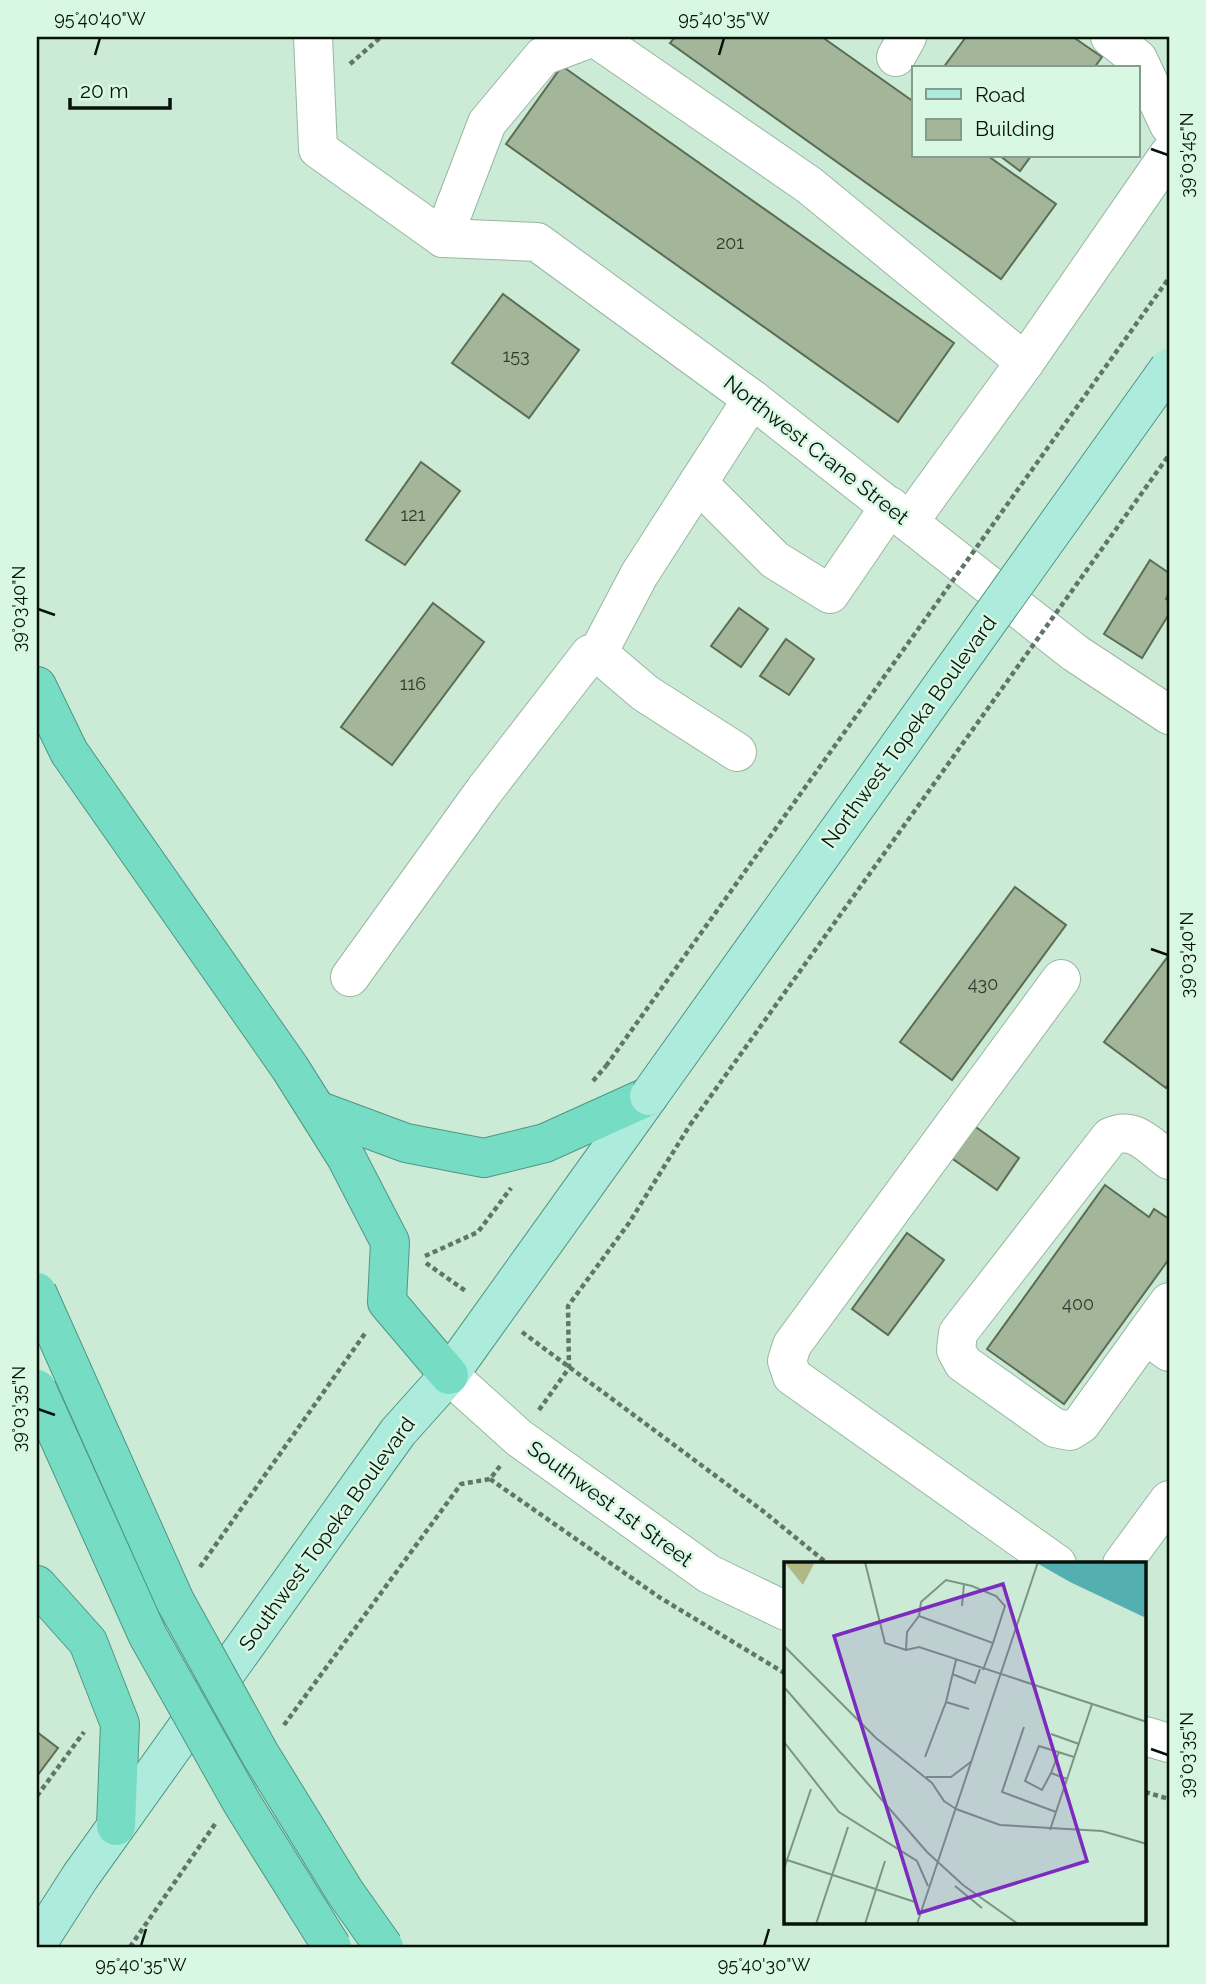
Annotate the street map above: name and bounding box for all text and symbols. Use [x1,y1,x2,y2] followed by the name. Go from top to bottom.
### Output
[54,8,146,29] text: 95°40'40"W
[678,8,770,29] text: 95°40'35"W
[70,66,170,110] scale bar
[912,66,1140,158] legend
[80,78,128,103] text: 20 m
[975,82,1025,107] text: Road
[1176,112,1197,198] text: 39°03'45"N
[975,116,1055,141] text: Building
[716,232,744,253] house number: 201
[502,345,530,366] house number: 153
[719,370,914,530] street label: Northwest Crane Street
[401,504,426,525] house number: 121
[8,566,29,652] text: 39°03'40"N
[816,611,1001,853] street label: Northwest Topeka Boulevard
[400,673,426,694] house number: 116
[1176,912,1197,998] text: 39°03'40"N
[968,973,998,994] house number: 430
[1062,1293,1094,1314] house number: 400
[8,1366,29,1452] text: 39°03'35"N
[233,1412,420,1656] street label: Southwest Topeka Boulevard
[523,1435,698,1572] street label: Southwest 1st Street
[784,1562,1146,1924] inset map
[1176,1712,1197,1798] text: 39°03'35"N
[95,1954,187,1975] text: 95°40'35"W
[718,1954,810,1975] text: 95°40'30"W

